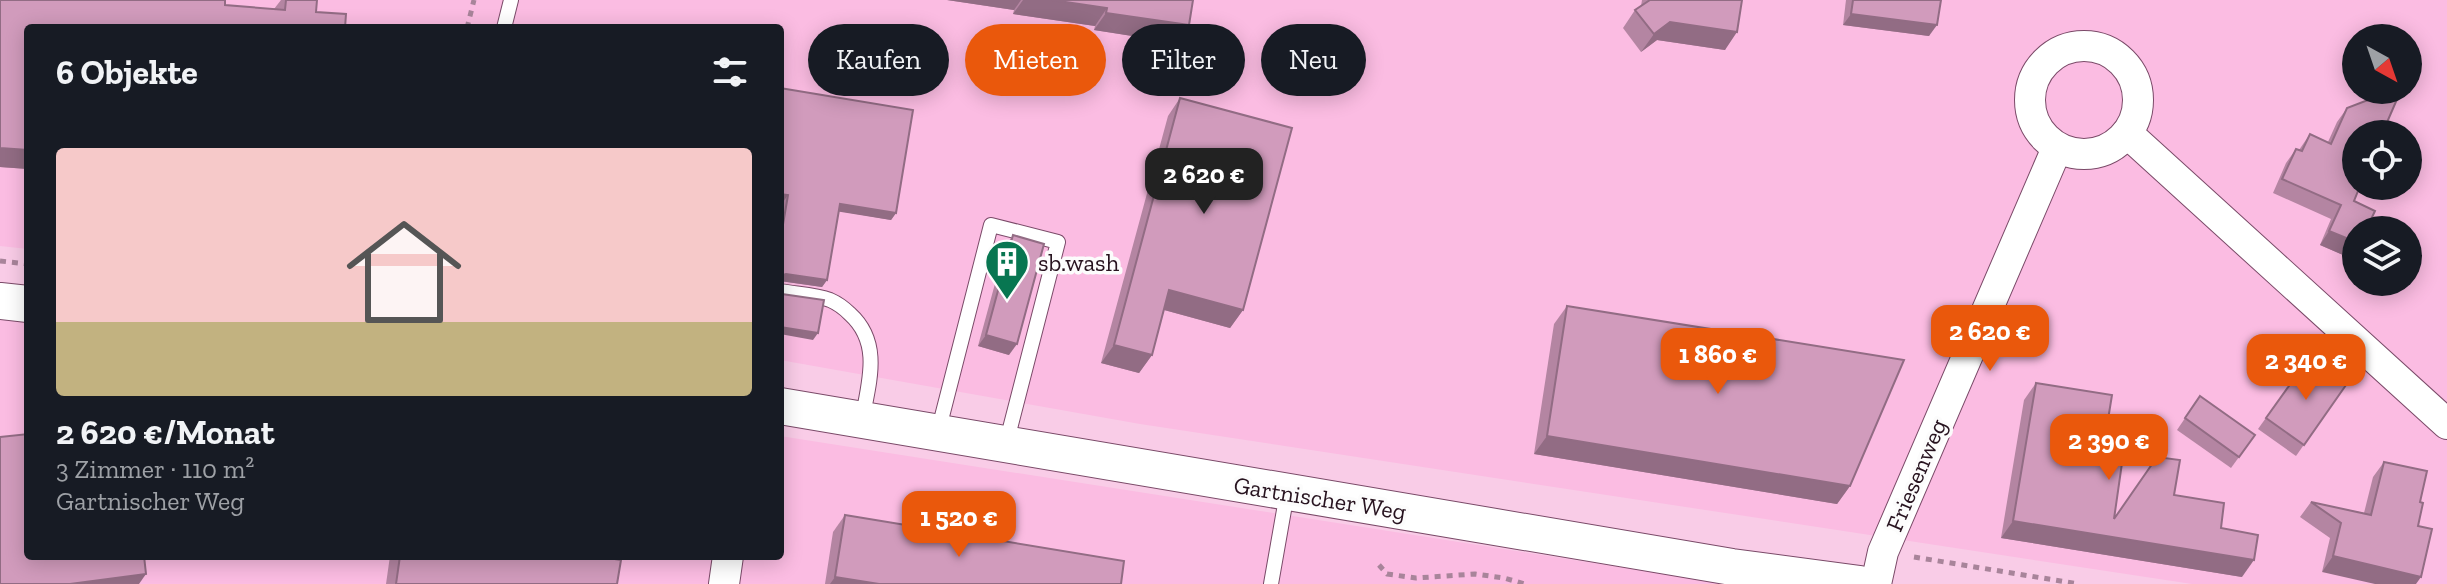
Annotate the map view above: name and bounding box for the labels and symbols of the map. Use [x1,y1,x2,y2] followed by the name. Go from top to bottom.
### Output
[2342,24,2422,104] north arrow
[1130,148,1278,216] pin: 2 620 €
[983,238,1031,301] building icon: sb.wash
[1038,248,1120,277] place label: sb.wash
[1916,305,2064,373] pin: 2 620 €
[1644,328,1792,396] pin: 1 860 €
[2232,334,2380,402] pin: 2 340 €
[2035,414,2183,482] pin: 2 390 €
[1879,415,1953,535] street label: Friesenweg
[1232,470,1408,526] street label: Gartnischer Weg
[885,491,1033,559] pin: 1 520 €

